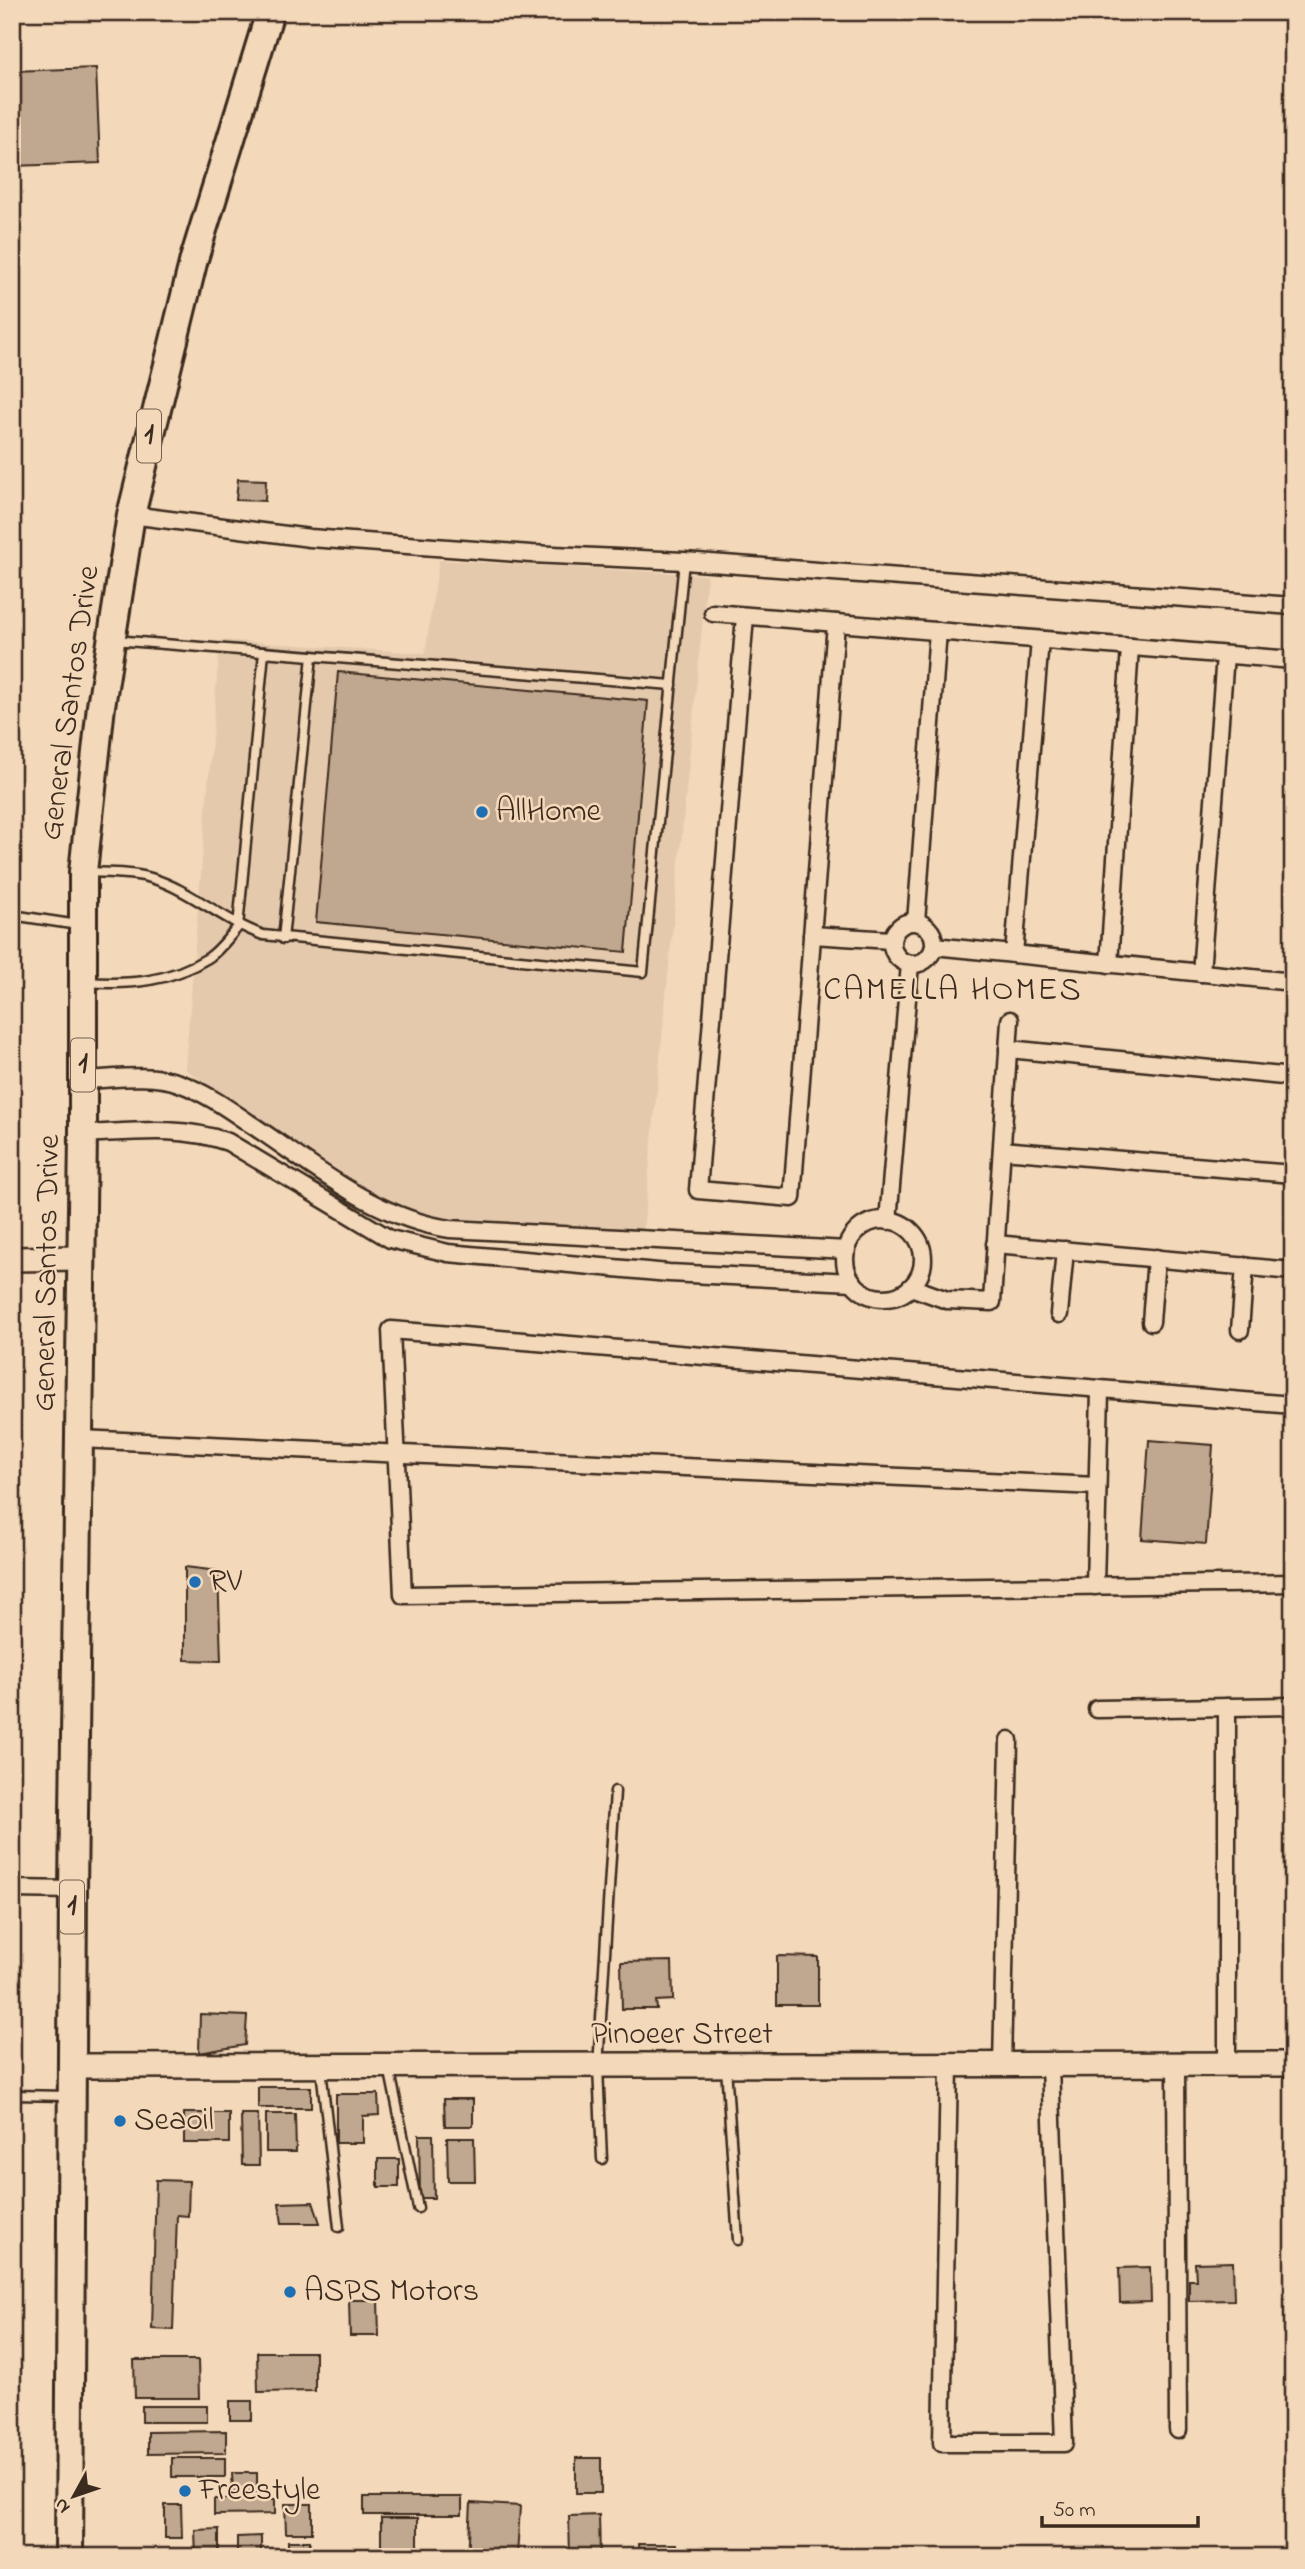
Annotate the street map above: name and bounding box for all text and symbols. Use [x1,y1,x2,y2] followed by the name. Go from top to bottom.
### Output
[137,410,161,462] road number: 1
[28,562,114,844] street label: General Santos Drive
[496,789,602,836] place label: AllHome
[474,804,490,820] marker: AllHome
[823,967,1083,1015] district label: CAMELLA HOMES
[71,1038,95,1092] road number: 1
[22,1133,74,1412] street label: General Santos Drive
[209,1559,243,1606] place label: RV
[187,1574,203,1590] marker: RV
[60,1881,84,1934] road number: 1
[591,2012,773,2059] street label: Pinoeer Street
[134,2098,214,2145] place label: Seaoil
[112,2113,128,2129] marker: Seaoil
[304,2269,479,2316] place label: ASPS Motors
[282,2284,298,2300] marker: ASPS Motors
[38,2460,108,2530] north arrow
[198,2468,321,2515] place label: Freestyle
[177,2483,193,2499] marker: Freestyle
[1042,2485,1198,2529] scale bar
[48,2492,77,2519] text: N
[1053,2496,1096,2526] text: 50 m

